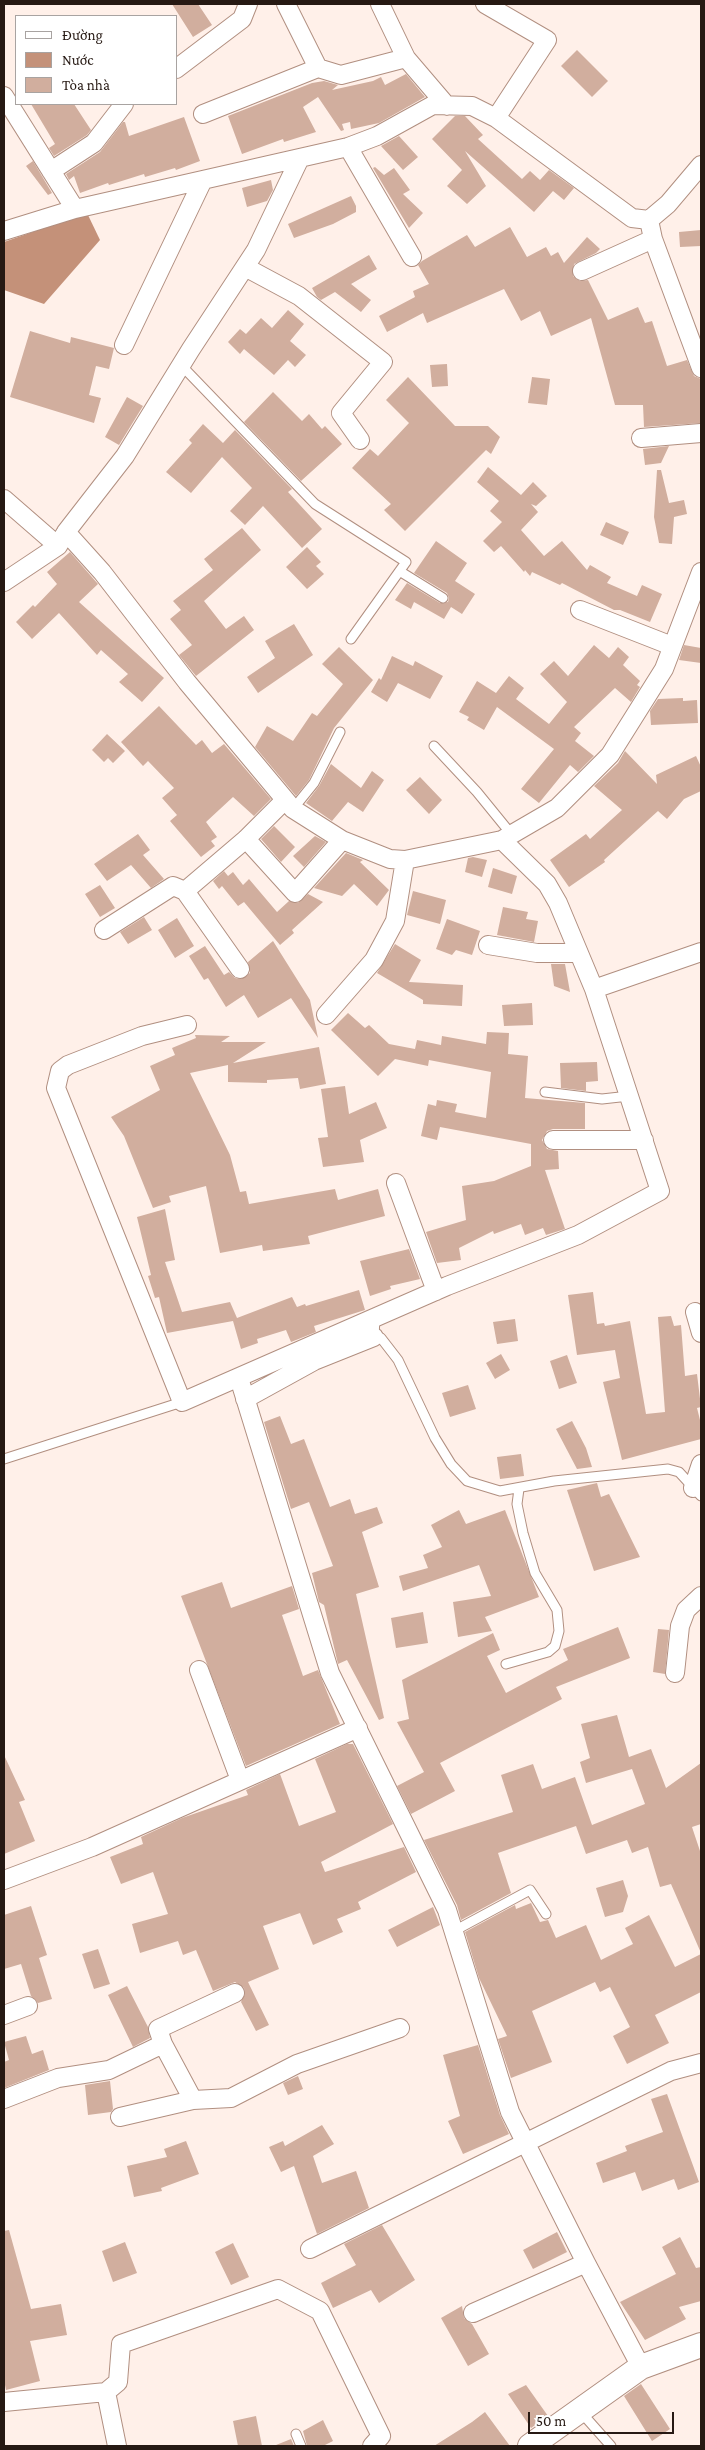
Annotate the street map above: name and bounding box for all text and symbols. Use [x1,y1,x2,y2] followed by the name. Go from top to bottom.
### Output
[15,15,178,105] legend
[62,27,103,43] text: Đường
[62,52,93,68] text: Nước
[62,77,110,93] text: Tòa nhà
[530,2402,676,2434] scale bar
[536,2413,566,2429] text: 50 m

